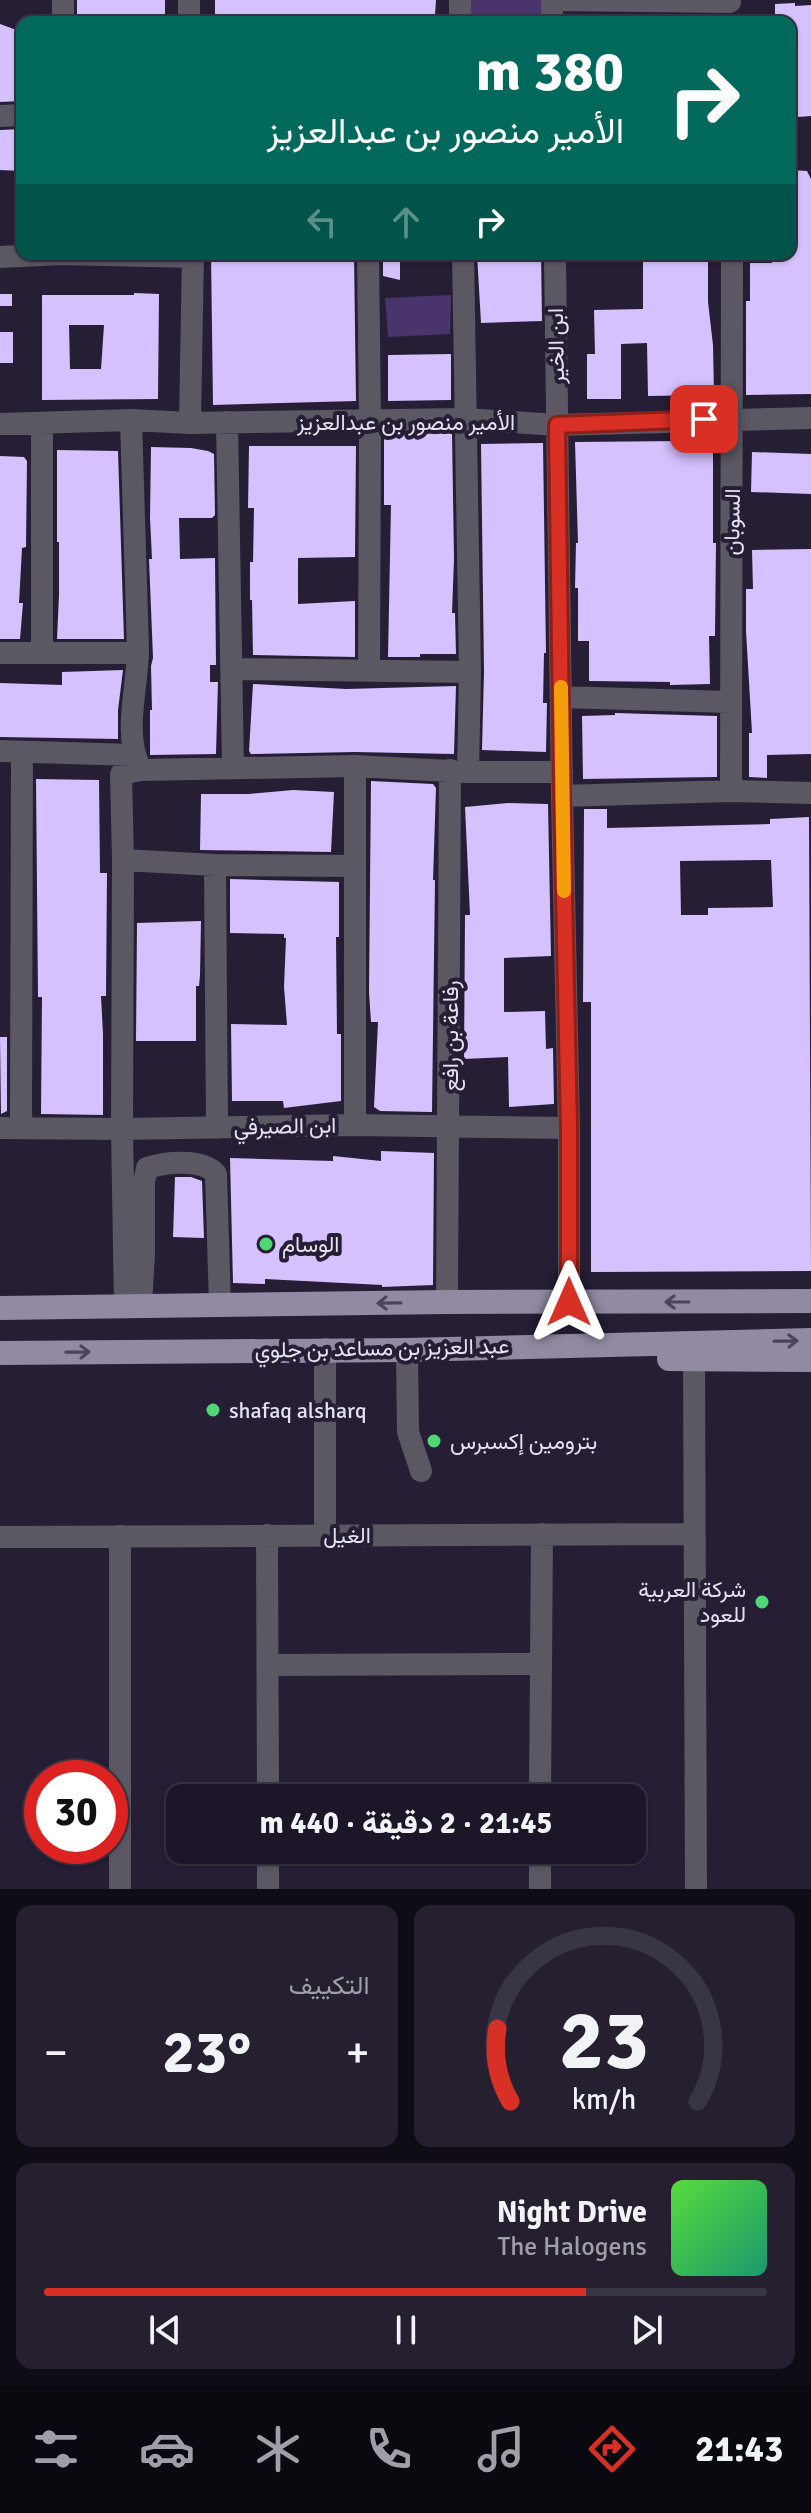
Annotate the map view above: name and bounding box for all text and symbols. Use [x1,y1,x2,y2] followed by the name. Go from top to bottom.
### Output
[476,37,624,106] text: 380 m
[652,48,756,152] icon: right
[267,109,624,154] text: الأمير منصور بن عبدالعزيز
[300,200,344,244] icon: left
[384,200,428,244] icon: ahead
[468,200,512,244] icon: right
[542,308,570,385] street label: ابن الخير
[670,385,738,453] pin
[682,397,726,441] icon: arrive
[296,409,515,436] street label: الأمير منصور بن عبدالعزيز
[718,488,746,556] street label: السوبان
[437,980,465,1092] street label: رفاعة بن رافع
[233,1112,337,1145] street label: ابن الصيرفي
[282,1231,339,1259] place label: الوسام
[257,1235,275,1253] marker: الوسام
[527,1260,611,1344] position arrow
[664,1294,691,1310] one-way arrow
[376,1295,403,1311] one-way arrow
[254,1332,510,1369] street label: عبد العزيز بن مساعد بن جلوي
[772,1333,799,1349] one-way arrow
[64,1344,91,1360] one-way arrow
[229,1397,367,1424] place label: shafaq alsharq
[204,1401,222,1419] marker: shafaq alsharq
[450,1428,597,1456] place label: بترومين إكسبرس
[425,1432,443,1450] marker: بترومين إكسبرس
[323,1522,371,1549] street label: الغيل
[638,1576,746,1628] place label: شركة العربية للعود
[753,1593,771,1611] marker: شركة العربية للعود
[24,1760,128,1864] speed limit sign: 30
[259,1805,553,1842] text: 21:45 · 2 دقيقة · 440 m
[289,1970,370,2002] text: التكييف
[559,1990,649,2092] text: 23
[162,2016,251,2090] text: 23°
[44,2026,68,2080] text: −
[346,2026,370,2080] text: +
[572,2082,637,2117] text: km/h
[497,2194,647,2231] text: Night Drive
[497,2231,647,2263] text: The Halogens
[143,2308,187,2352] icon: previous
[384,2308,428,2352] icon: pause
[625,2308,669,2352] icon: next
[28,2421,84,2477] icon: filters
[139,2421,195,2477] icon: car
[250,2421,306,2477] icon: climate
[361,2421,417,2477] icon: phone
[473,2421,529,2477] icon: music
[584,2421,640,2477] icon: directions
[695,2427,783,2472] text: 21:43

